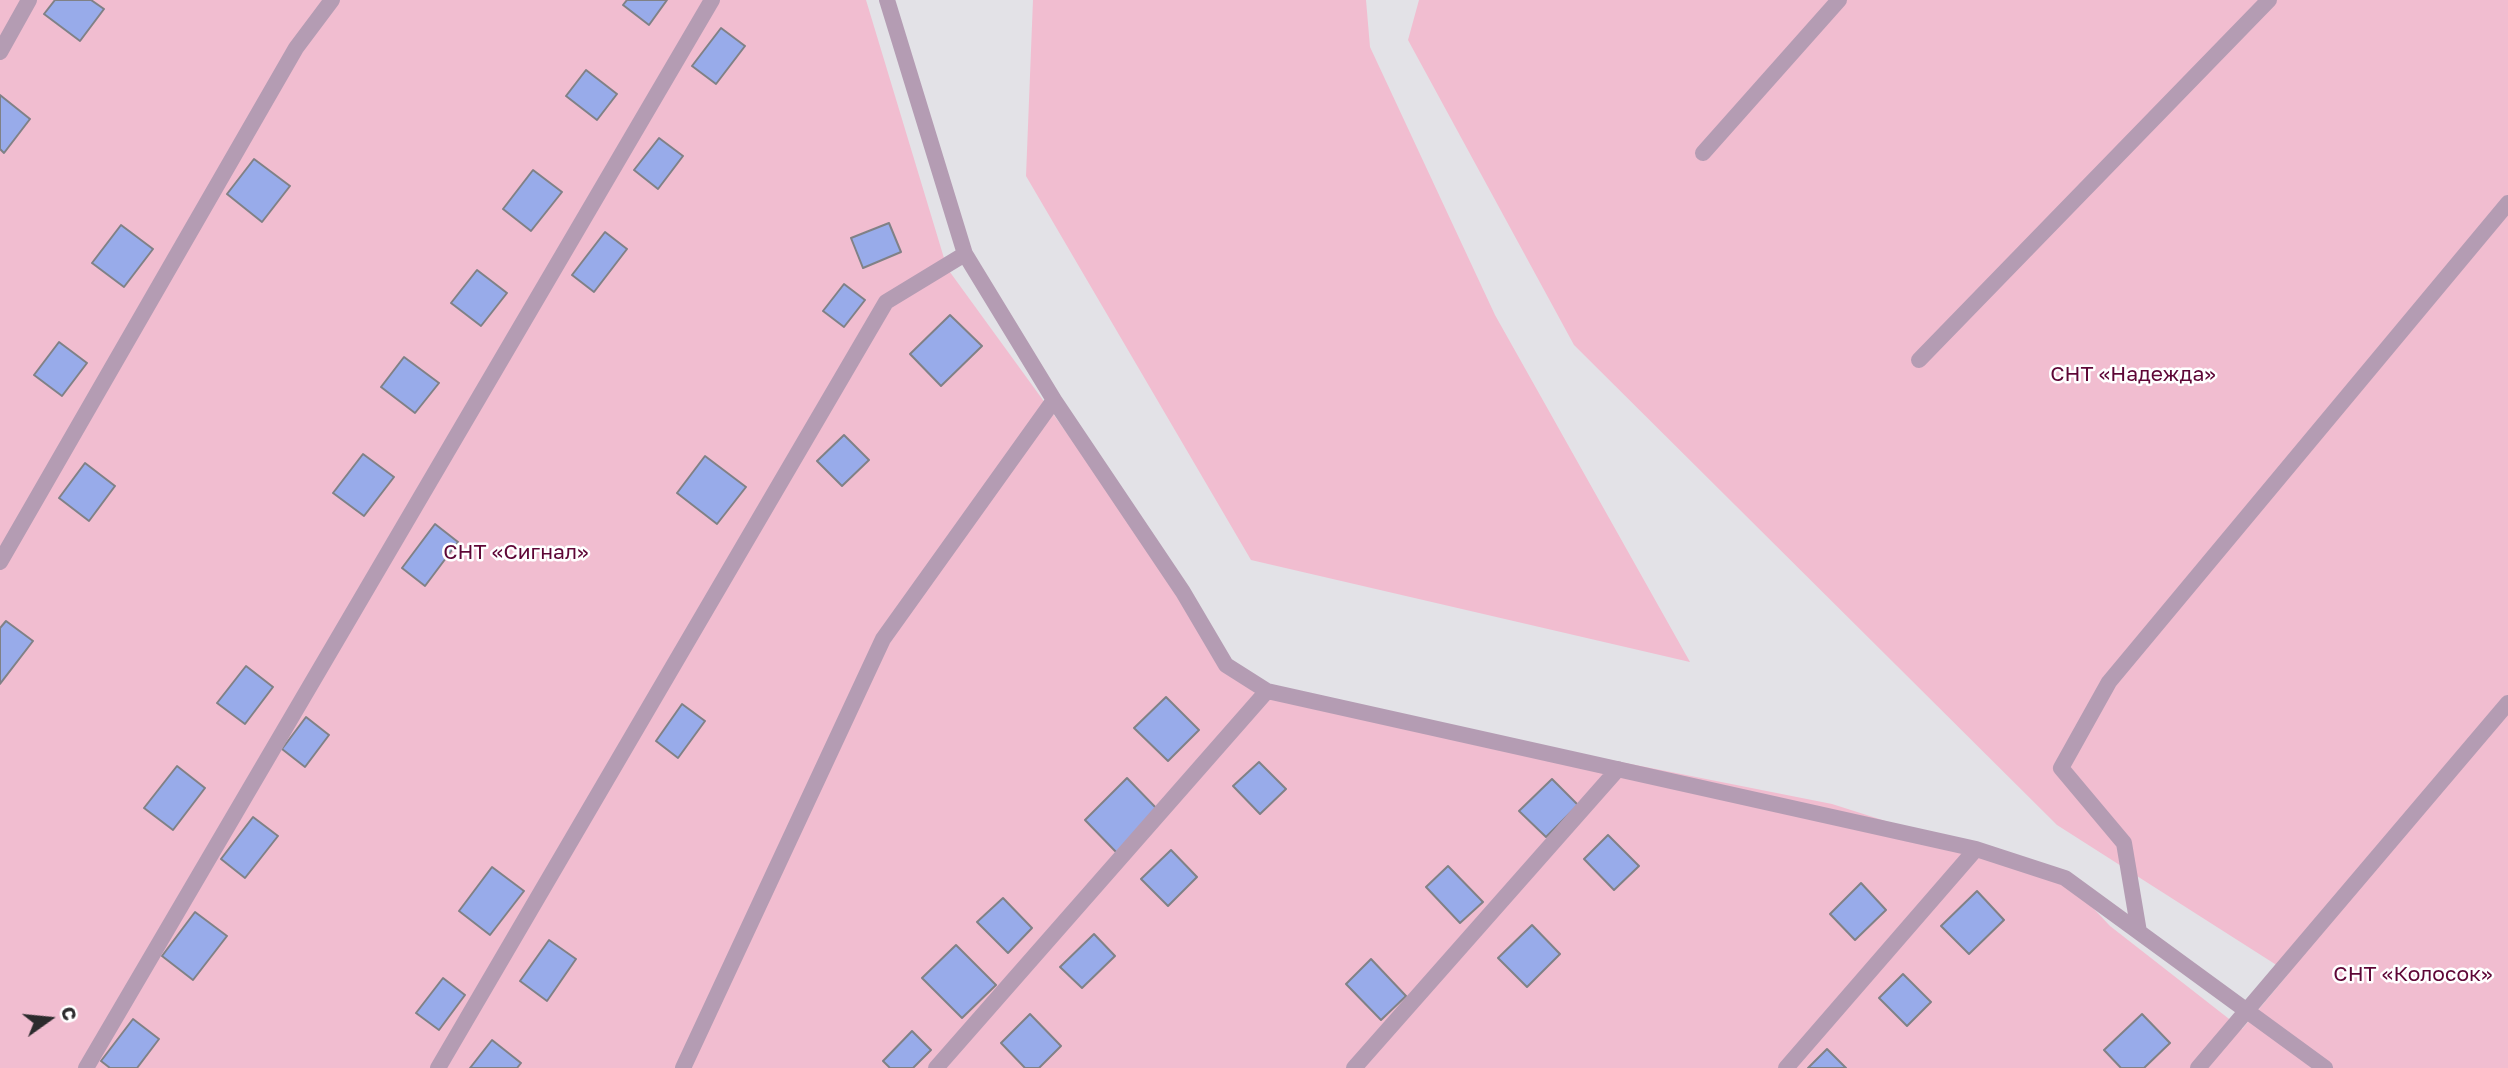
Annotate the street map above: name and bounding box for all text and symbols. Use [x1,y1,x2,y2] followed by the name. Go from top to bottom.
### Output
[2050,361,2216,387] park label: СНТ «Надежда»
[443,539,589,565] park label: СНТ «Сигнал»
[2333,961,2493,987] park label: СНТ «Колосок»
[14,984,84,1054] north arrow
[57,1004,83,1023] text: С

